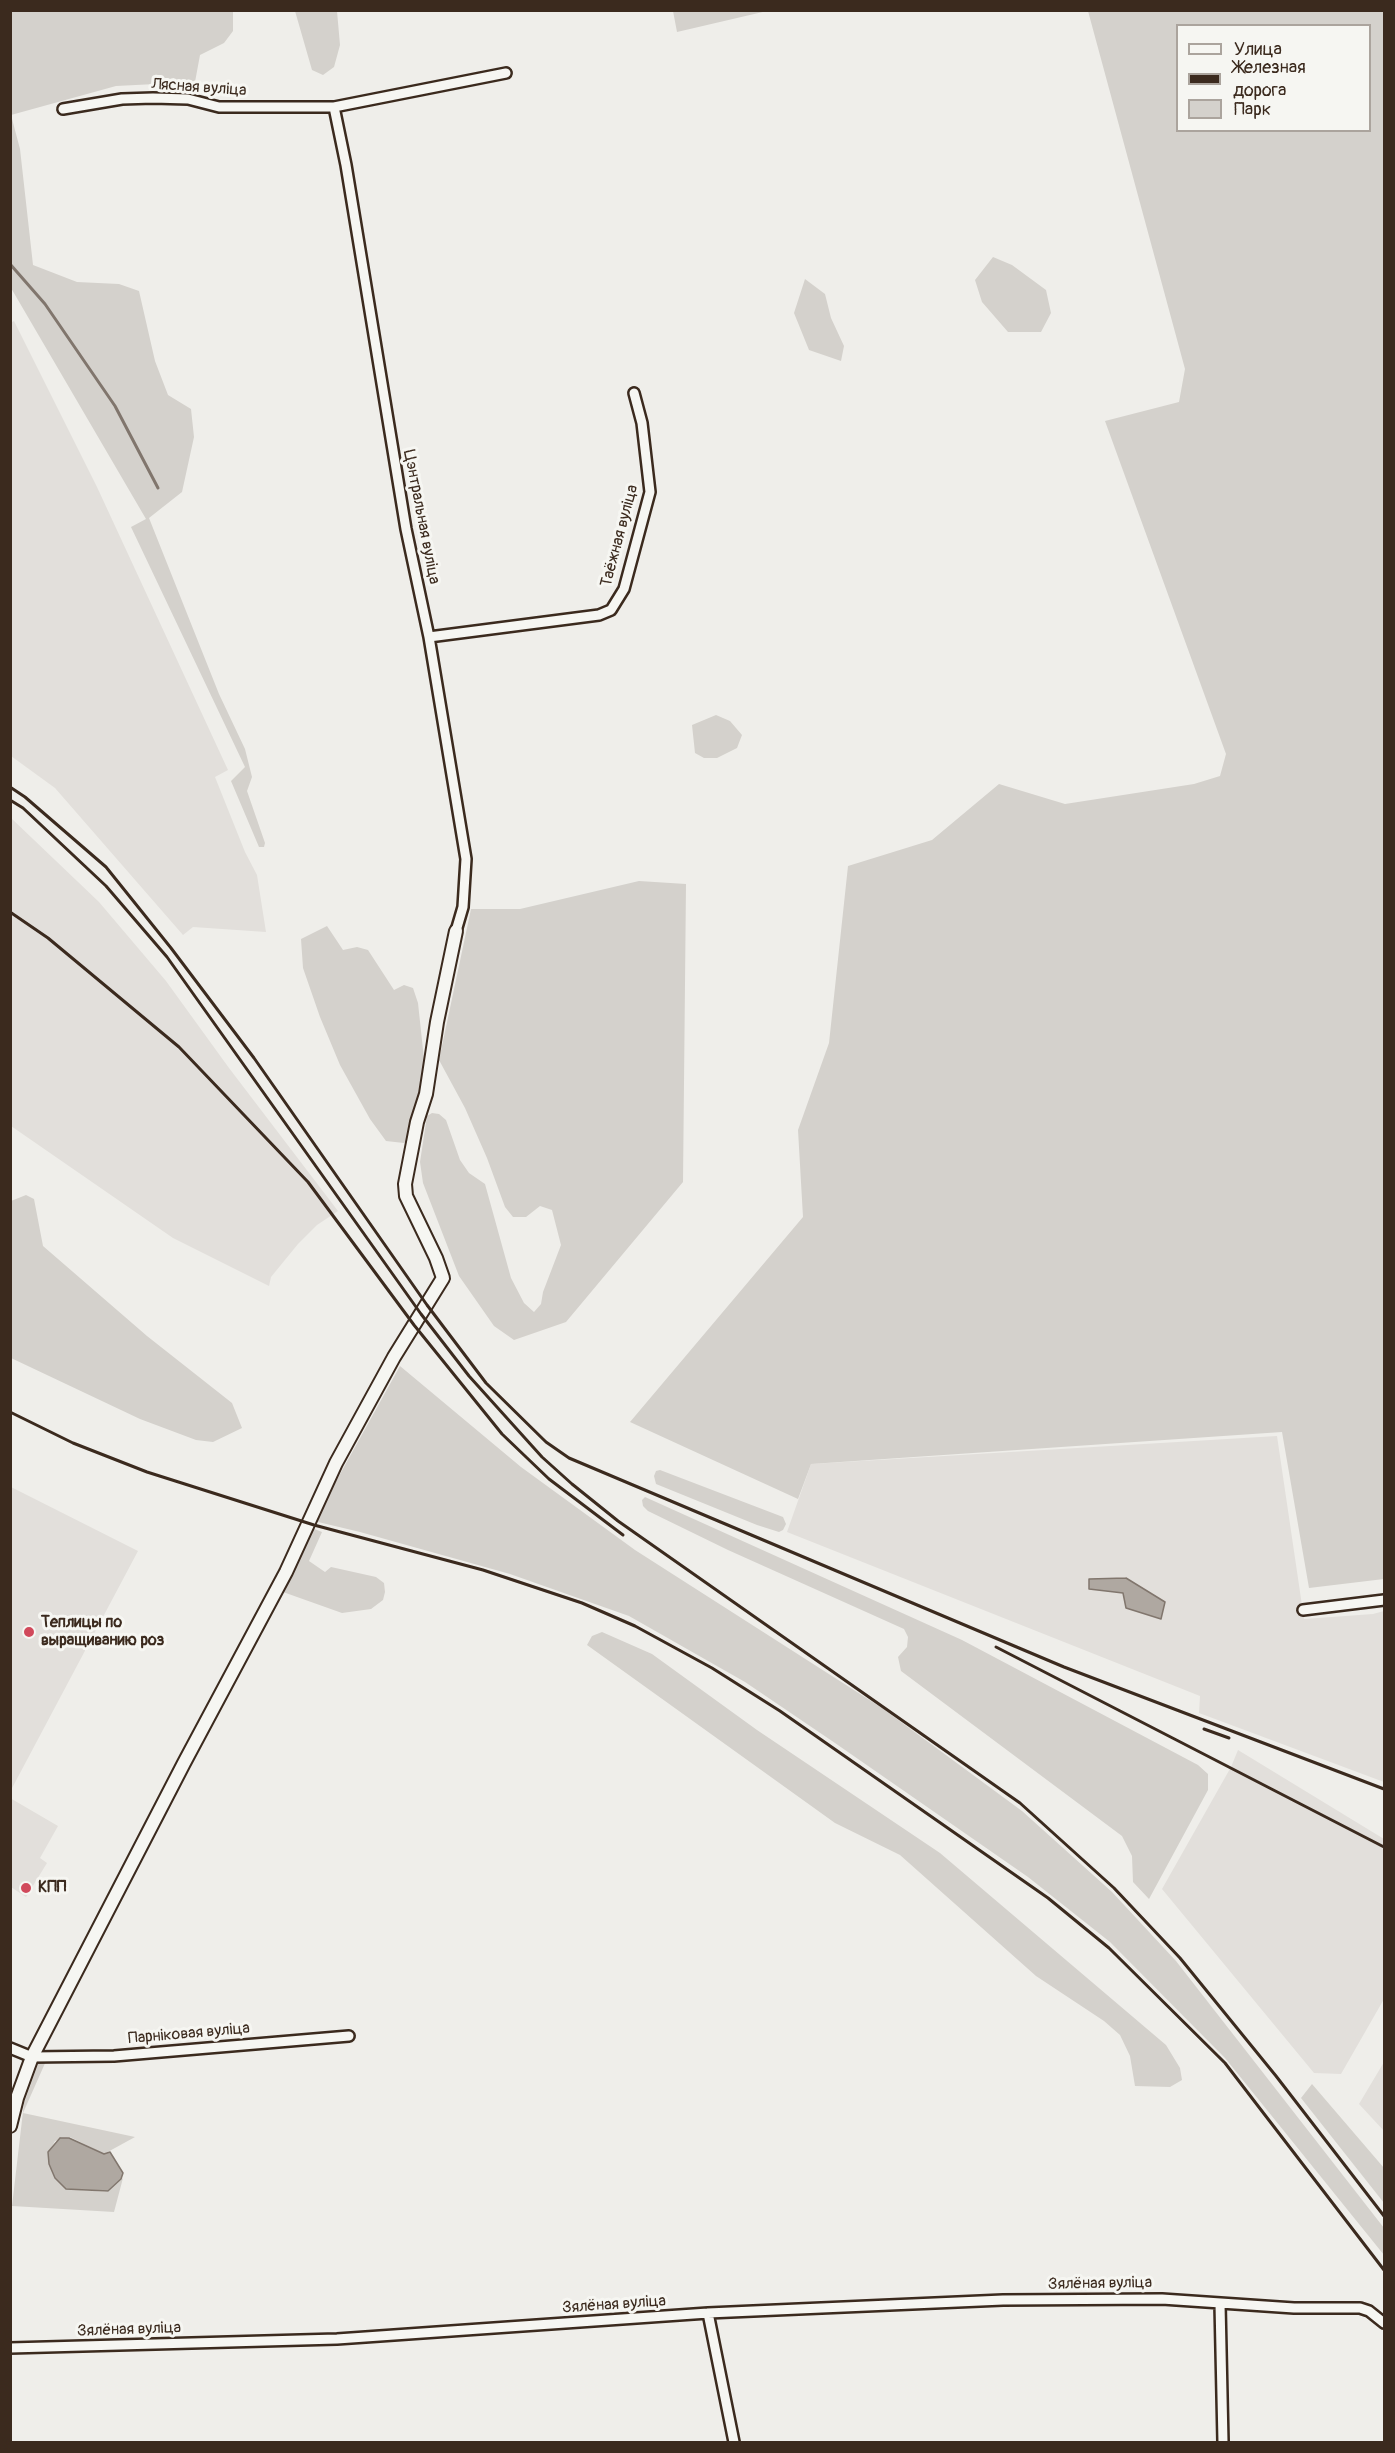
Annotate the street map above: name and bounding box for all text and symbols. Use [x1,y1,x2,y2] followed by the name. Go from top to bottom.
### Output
[1176,24,1371,132] legend
[1234,38,1282,61] text: Улица
[1233,56,1306,102] text: Железная дорога
[151,75,247,101] street label: Лясная вуліца
[1234,98,1271,121] text: Парк
[399,448,443,586] street label: Цэнтральная вуліца
[597,483,643,589] street label: Таёжная вуліца
[41,1613,164,1651] place label: Теплицы по выращиванию роз
[22,1625,36,1639] marker: Теплицы по выращиванию роз
[38,1878,66,1898] place label: КПП
[19,1881,33,1895] marker: КПП
[127,2019,251,2049] street label: Парніковая вуліца
[1048,2273,1152,2295] street label: Зялёная вуліца
[561,2292,667,2318] street label: Зялёная вуліца
[77,2319,181,2341] street label: Зялёная вуліца

